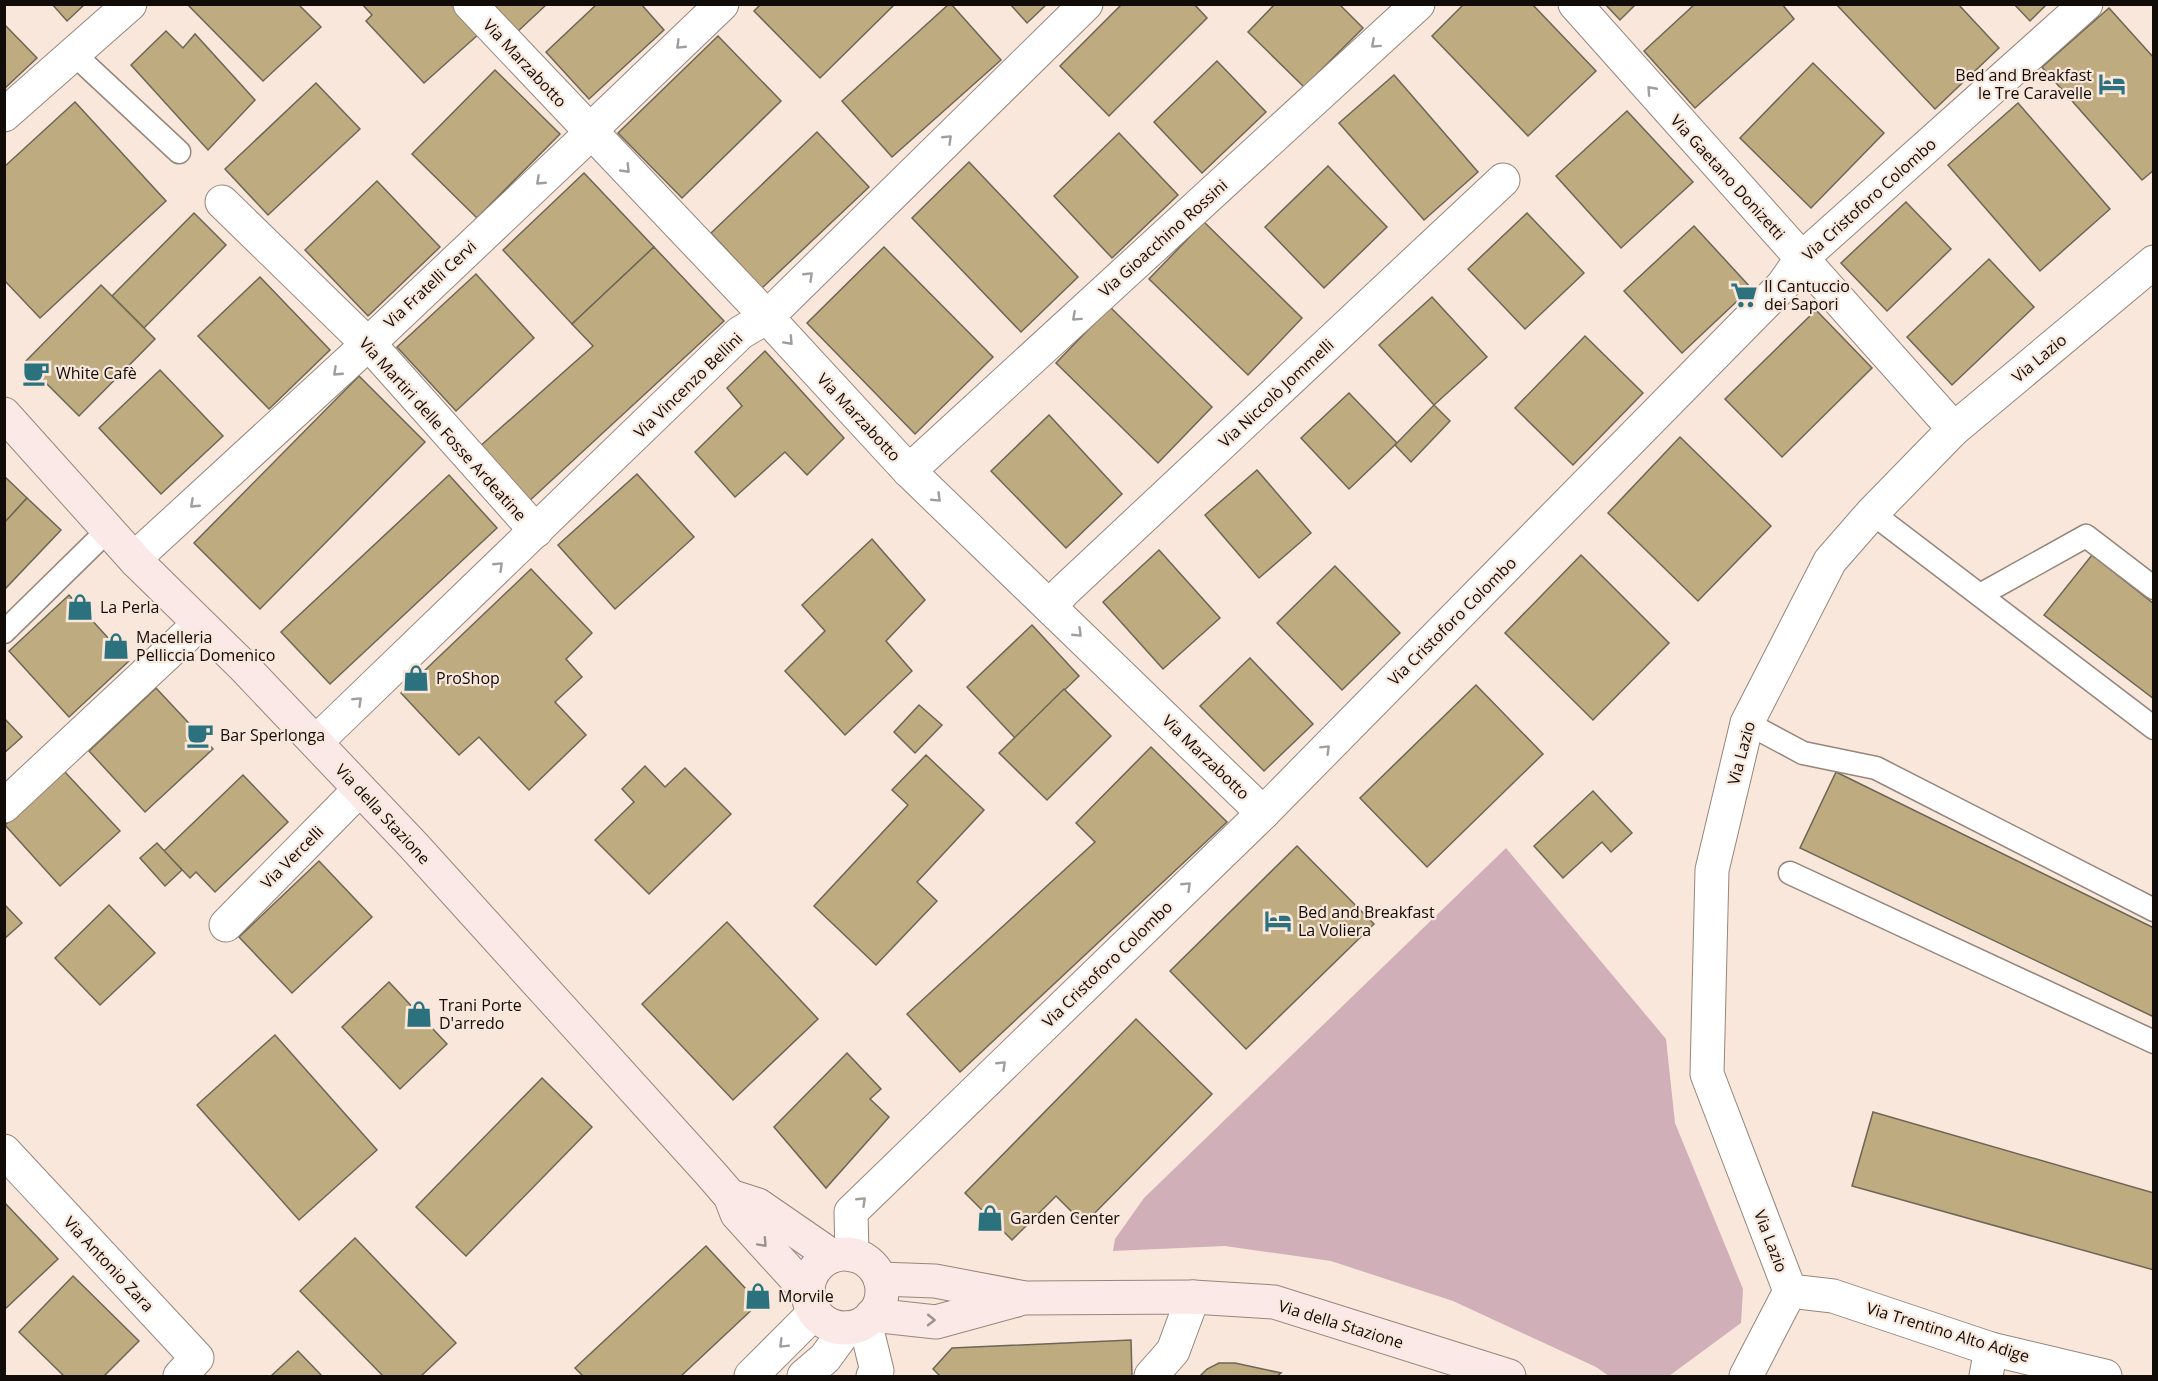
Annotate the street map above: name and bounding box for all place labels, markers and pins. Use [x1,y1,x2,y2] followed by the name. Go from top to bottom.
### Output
[1955,64,2092,104] place label: Bed and Breakfast le Tre Caravelle
[2097,69,2127,99] hotel icon: Bed and Breakfast le Tre Caravelle
[1764,275,1850,315] place label: Il Cantuccio dei Sapori
[1729,280,1759,310] supermarket icon: Il Cantuccio dei Sapori
[21,358,51,388] cafe icon: White Cafè
[56,362,137,384] place label: White Cafè
[65,592,95,622] shop icon: La Perla
[100,596,159,618] place label: La Perla
[136,626,275,666] place label: Macelleria Pelliccia Domenico
[101,631,131,661] shop icon: Macelleria Pelliccia Domenico
[401,663,431,693] shop icon: ProShop
[436,667,500,689] place label: ProShop
[185,720,215,750] cafe icon: Bar Sperlonga
[220,724,325,746] place label: Bar Sperlonga
[1298,901,1435,941] place label: Bed and Breakfast La Voliera
[1263,906,1293,936] hotel icon: Bed and Breakfast La Voliera
[439,994,522,1034] place label: Trani Porte D'arredo
[404,999,434,1029] shop icon: Trani Porte D'arredo
[975,1203,1005,1233] shop icon: Garden Center
[1010,1207,1120,1229] place label: Garden Center
[743,1281,773,1311] shop icon: Morvile
[778,1285,834,1307] place label: Morvile

